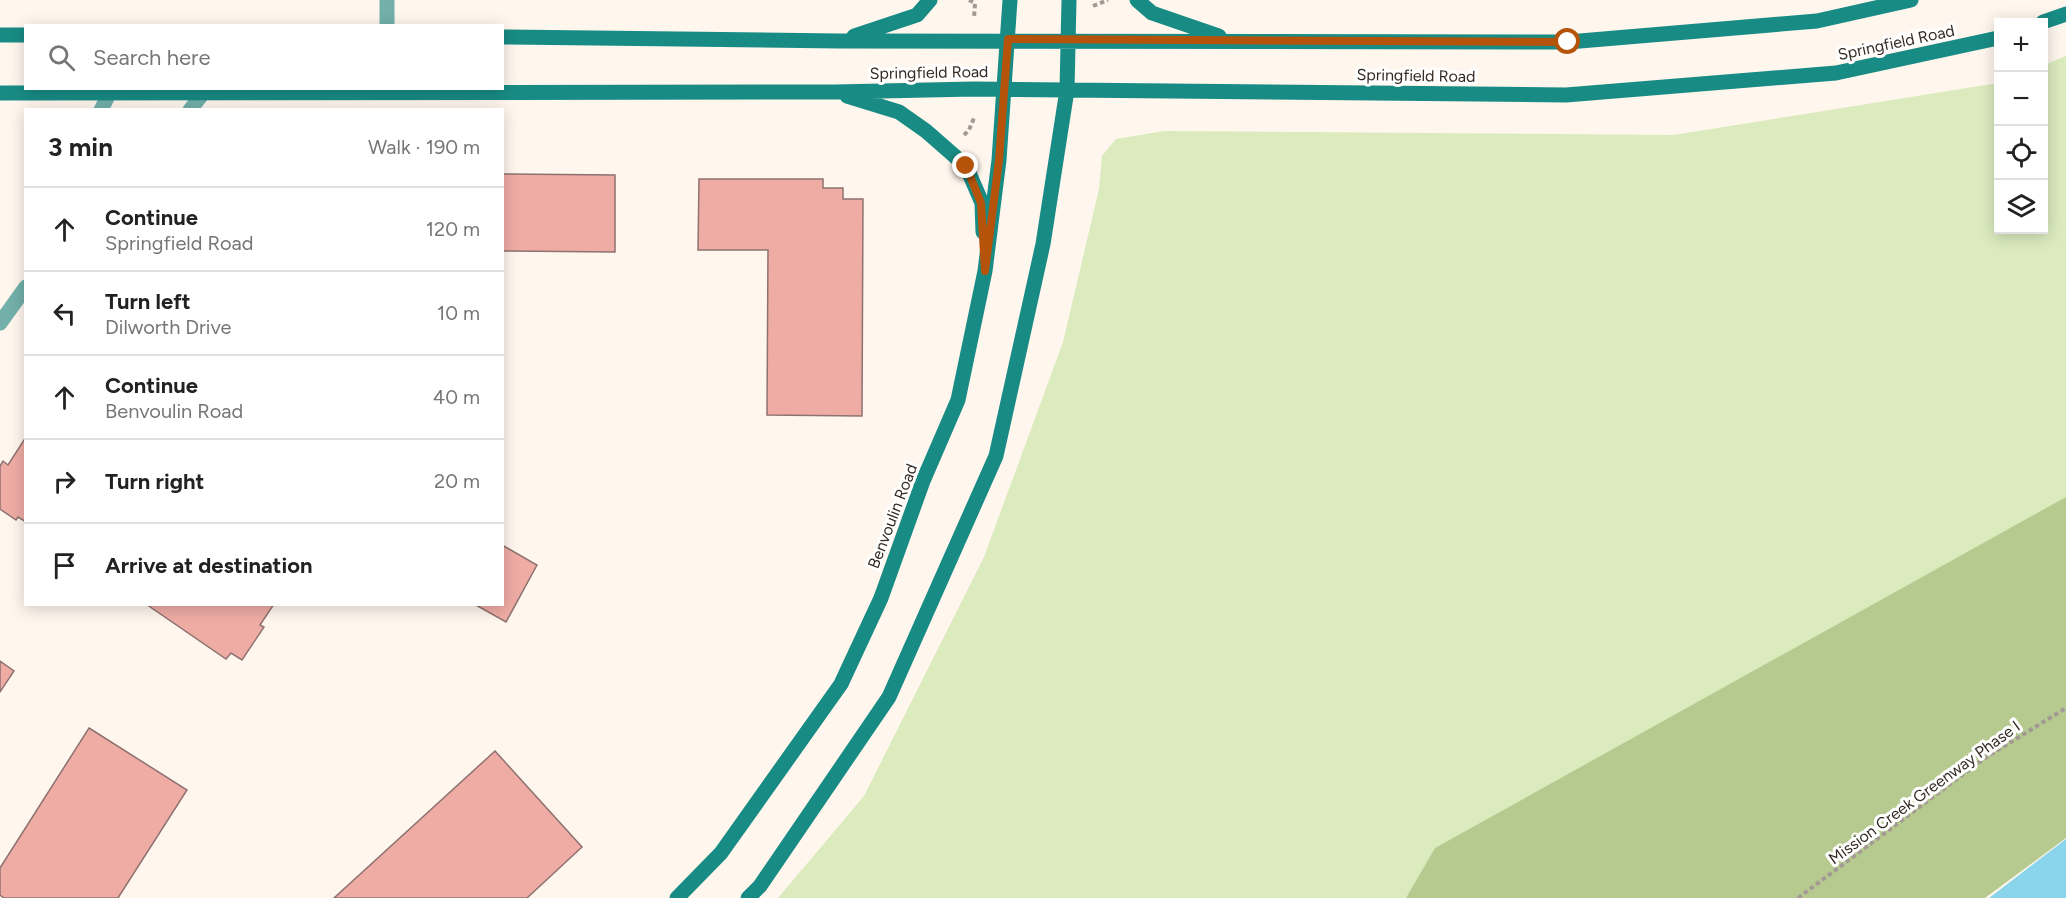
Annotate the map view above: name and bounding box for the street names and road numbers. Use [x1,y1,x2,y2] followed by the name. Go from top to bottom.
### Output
[1836,21,1956,64] street label: Springfield Road
[869,62,989,83] street label: Springfield Road
[1356,65,1476,86] street label: Springfield Road
[864,461,921,571] street label: Benvoulin Road
[1825,717,2024,868] street label: Mission Creek Greenway Phase I

